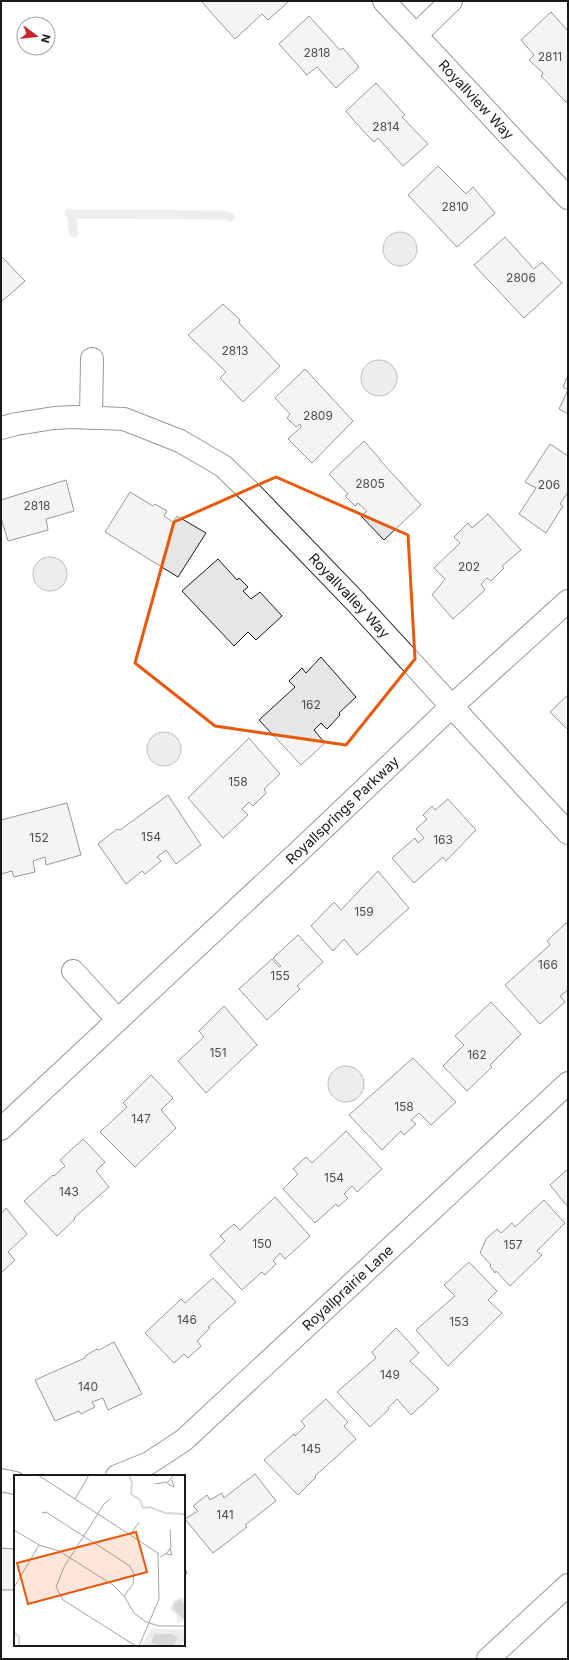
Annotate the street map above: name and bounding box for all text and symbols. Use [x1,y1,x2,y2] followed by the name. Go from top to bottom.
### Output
[16,16,56,56] north arrow
[38,33,54,44] text: N
[303,45,331,60] house number: 2818
[538,49,562,64] house number: 2811
[435,56,518,143] street label: Royallview Way
[372,119,400,134] house number: 2814
[441,199,469,214] house number: 2810
[506,270,536,285] house number: 2806
[221,343,249,358] house number: 2813
[303,408,333,423] house number: 2809
[355,476,385,491] house number: 2805
[538,477,560,492] house number: 206
[23,498,51,513] house number: 2818
[306,549,394,641] street label: Royallvalley Way
[458,559,480,574] house number: 202
[301,697,321,712] house number: 162
[282,752,402,867] street label: Royallsprings Parkway
[228,774,248,789] house number: 158
[141,829,161,844] house number: 154
[29,830,49,845] house number: 152
[433,832,453,847] house number: 163
[354,904,374,919] house number: 159
[538,957,558,972] house number: 166
[270,968,290,983] house number: 155
[209,1045,227,1060] house number: 151
[467,1047,487,1062] house number: 162
[394,1099,414,1114] house number: 158
[131,1111,151,1126] house number: 147
[324,1170,344,1185] house number: 154
[59,1184,79,1199] house number: 143
[252,1236,272,1251] house number: 150
[504,1237,523,1252] house number: 157
[298,1241,396,1334] street label: Royallprairie Lane
[177,1312,197,1327] house number: 146
[449,1314,469,1329] house number: 153
[380,1367,400,1382] house number: 149
[78,1379,98,1394] house number: 140
[301,1441,321,1456] house number: 145
[14,1475,185,1646] inset map
[216,1507,234,1522] house number: 141

